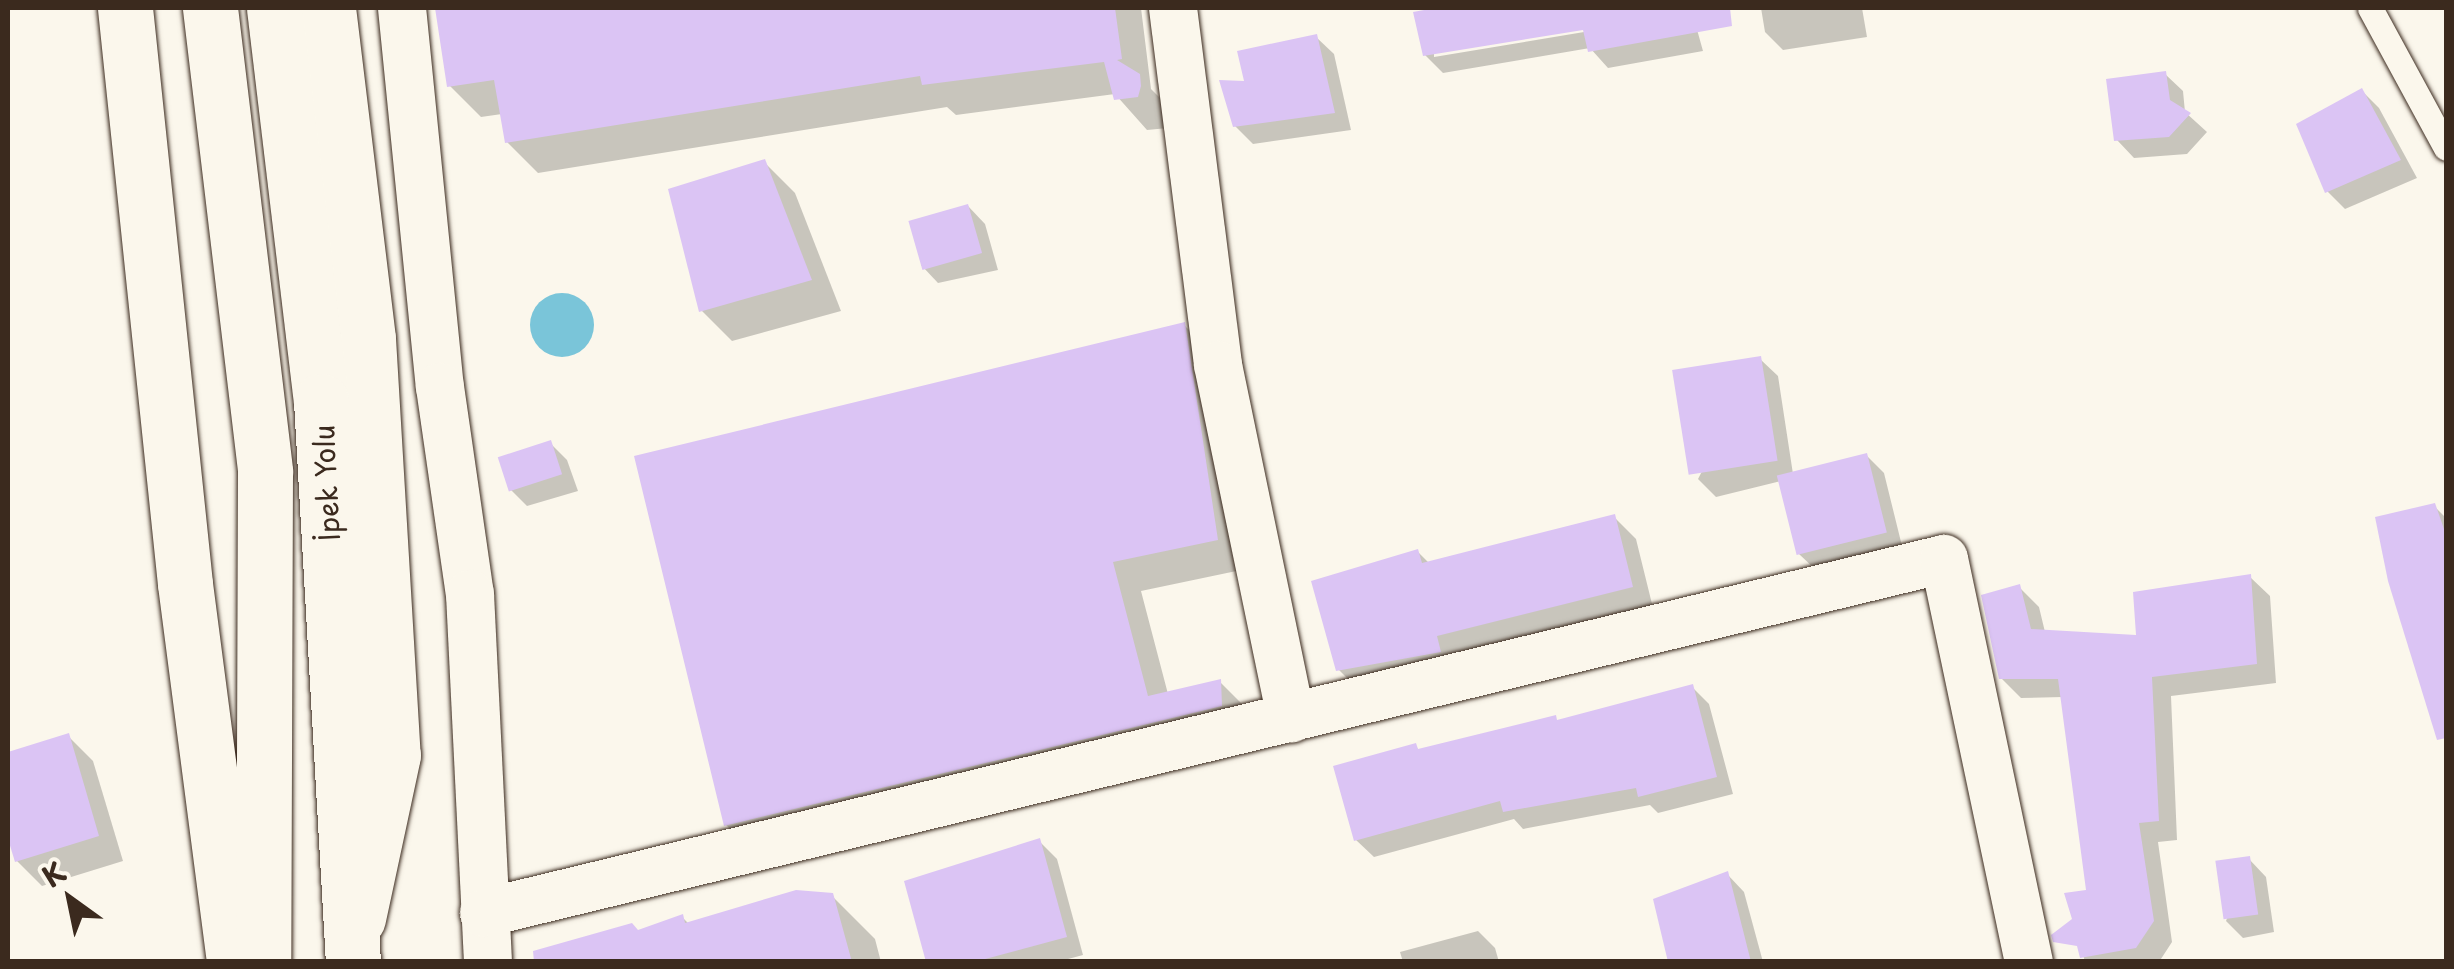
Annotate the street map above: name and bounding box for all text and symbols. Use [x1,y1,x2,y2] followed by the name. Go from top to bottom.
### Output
[306,423,346,543] street label: İpek Yolu
[20,849,120,949] north arrow
[33,850,74,897] text: K

